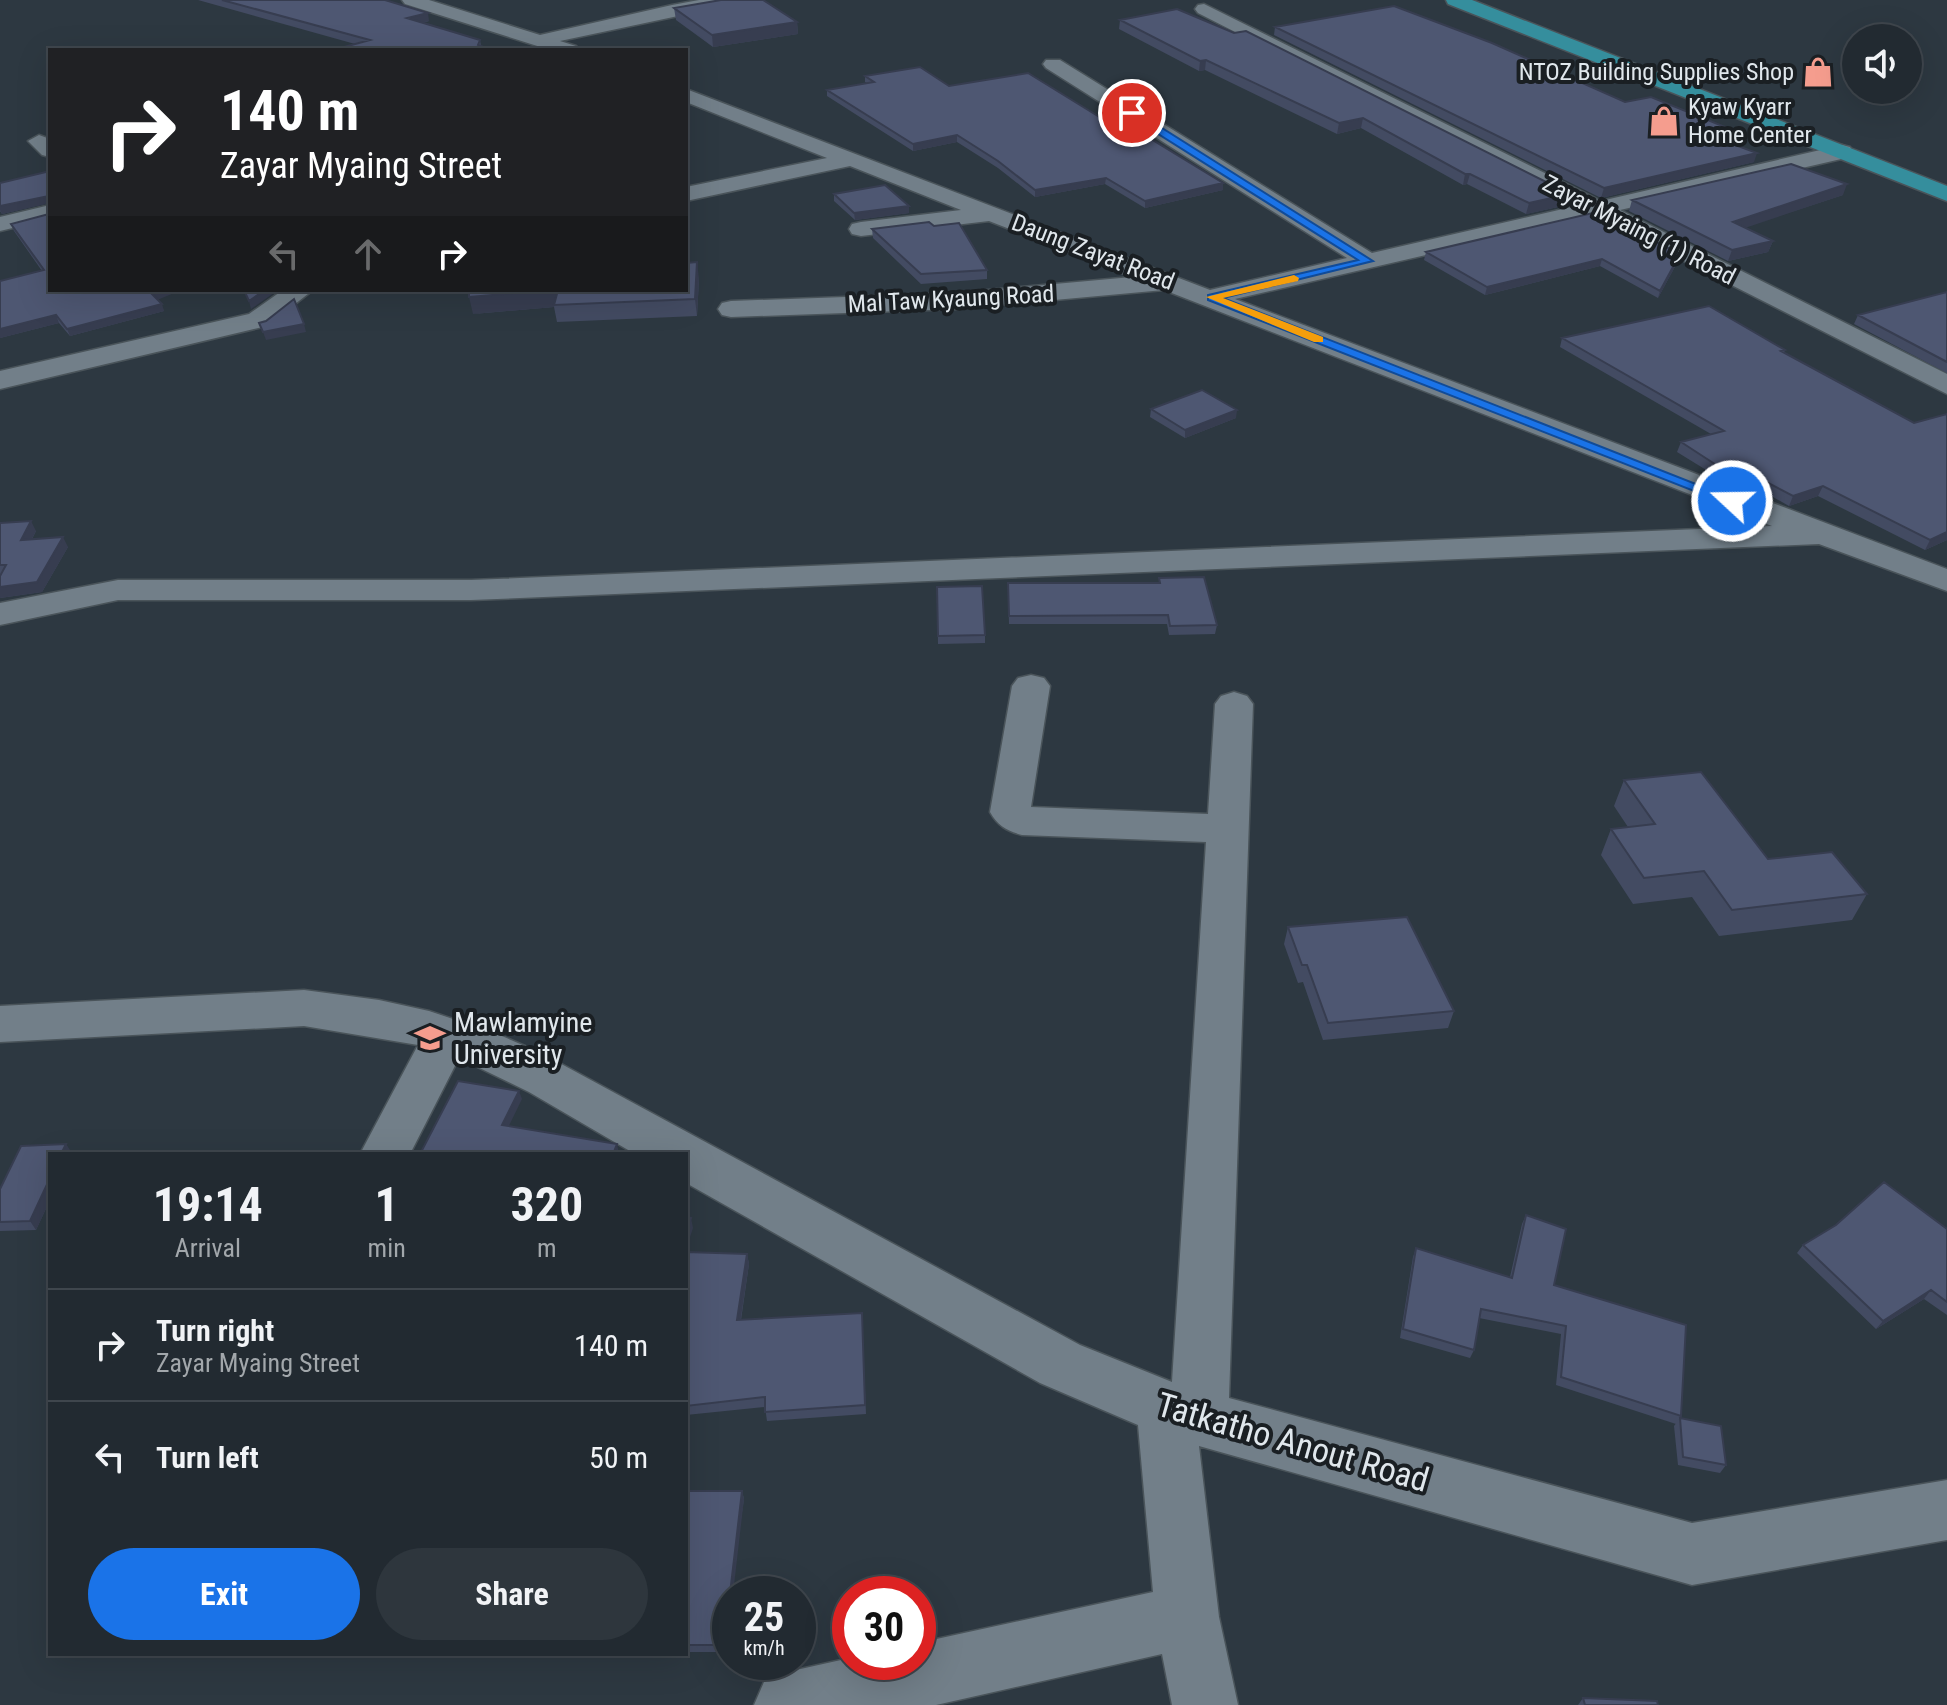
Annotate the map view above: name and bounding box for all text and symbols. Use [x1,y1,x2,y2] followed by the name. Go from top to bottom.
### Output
[1842,24,1922,104] map controls
[1842,24,1922,104] button: sound
[1801,55,1835,89] shop icon: NTOZ Building Supplies Shop
[1519,58,1794,86] place label: NTOZ Building Supplies Shop
[220,78,359,144] text: 140 m
[1098,79,1166,147] pin
[88,80,192,184] icon: right
[1110,91,1154,135] icon: arrive
[1688,93,1812,149] place label: Kyaw Kyarr Home Center
[1647,104,1681,138] shop icon: Kyaw Kyarr Home Center
[220,145,502,187] text: Zayar Myaing Street
[1538,169,1740,291] street label: Zayar Myaing (1) Road
[1008,208,1178,296] street label: Daung Zayat Road
[262,232,306,276] icon: left
[346,232,390,276] icon: ahead
[430,232,474,276] icon: right
[847,280,1055,318] street label: Mal Taw Kyaung Road
[1690,459,1774,543] position arrow
[454,1006,592,1071] place label: Mawlamyine University
[413,1021,447,1055] school or university icon: Mawlamyine University
[153,1176,263,1233] text: 19:14
[375,1176,399,1233] text: 1
[510,1176,583,1233] text: 320
[175,1233,241,1263] text: Arrival
[368,1233,406,1263] text: min
[537,1233,557,1263] text: m
[156,1313,274,1348] text: Turn right
[88,1323,132,1367] icon: right
[574,1328,648,1363] text: 140 m
[156,1348,360,1378] text: Zayar Myaing Street
[1153,1384,1433,1500] street label: Tatkatho Anout Road
[88,1435,132,1479] icon: left
[156,1440,259,1475] text: Turn left
[589,1440,648,1475] text: 50 m
[88,1548,360,1640] button: Exit
[376,1548,648,1640] button: Share
[832,1576,936,1680] speed limit sign: 30
[744,1594,784,1641] text: 25
[743,1636,785,1660] text: km/h

